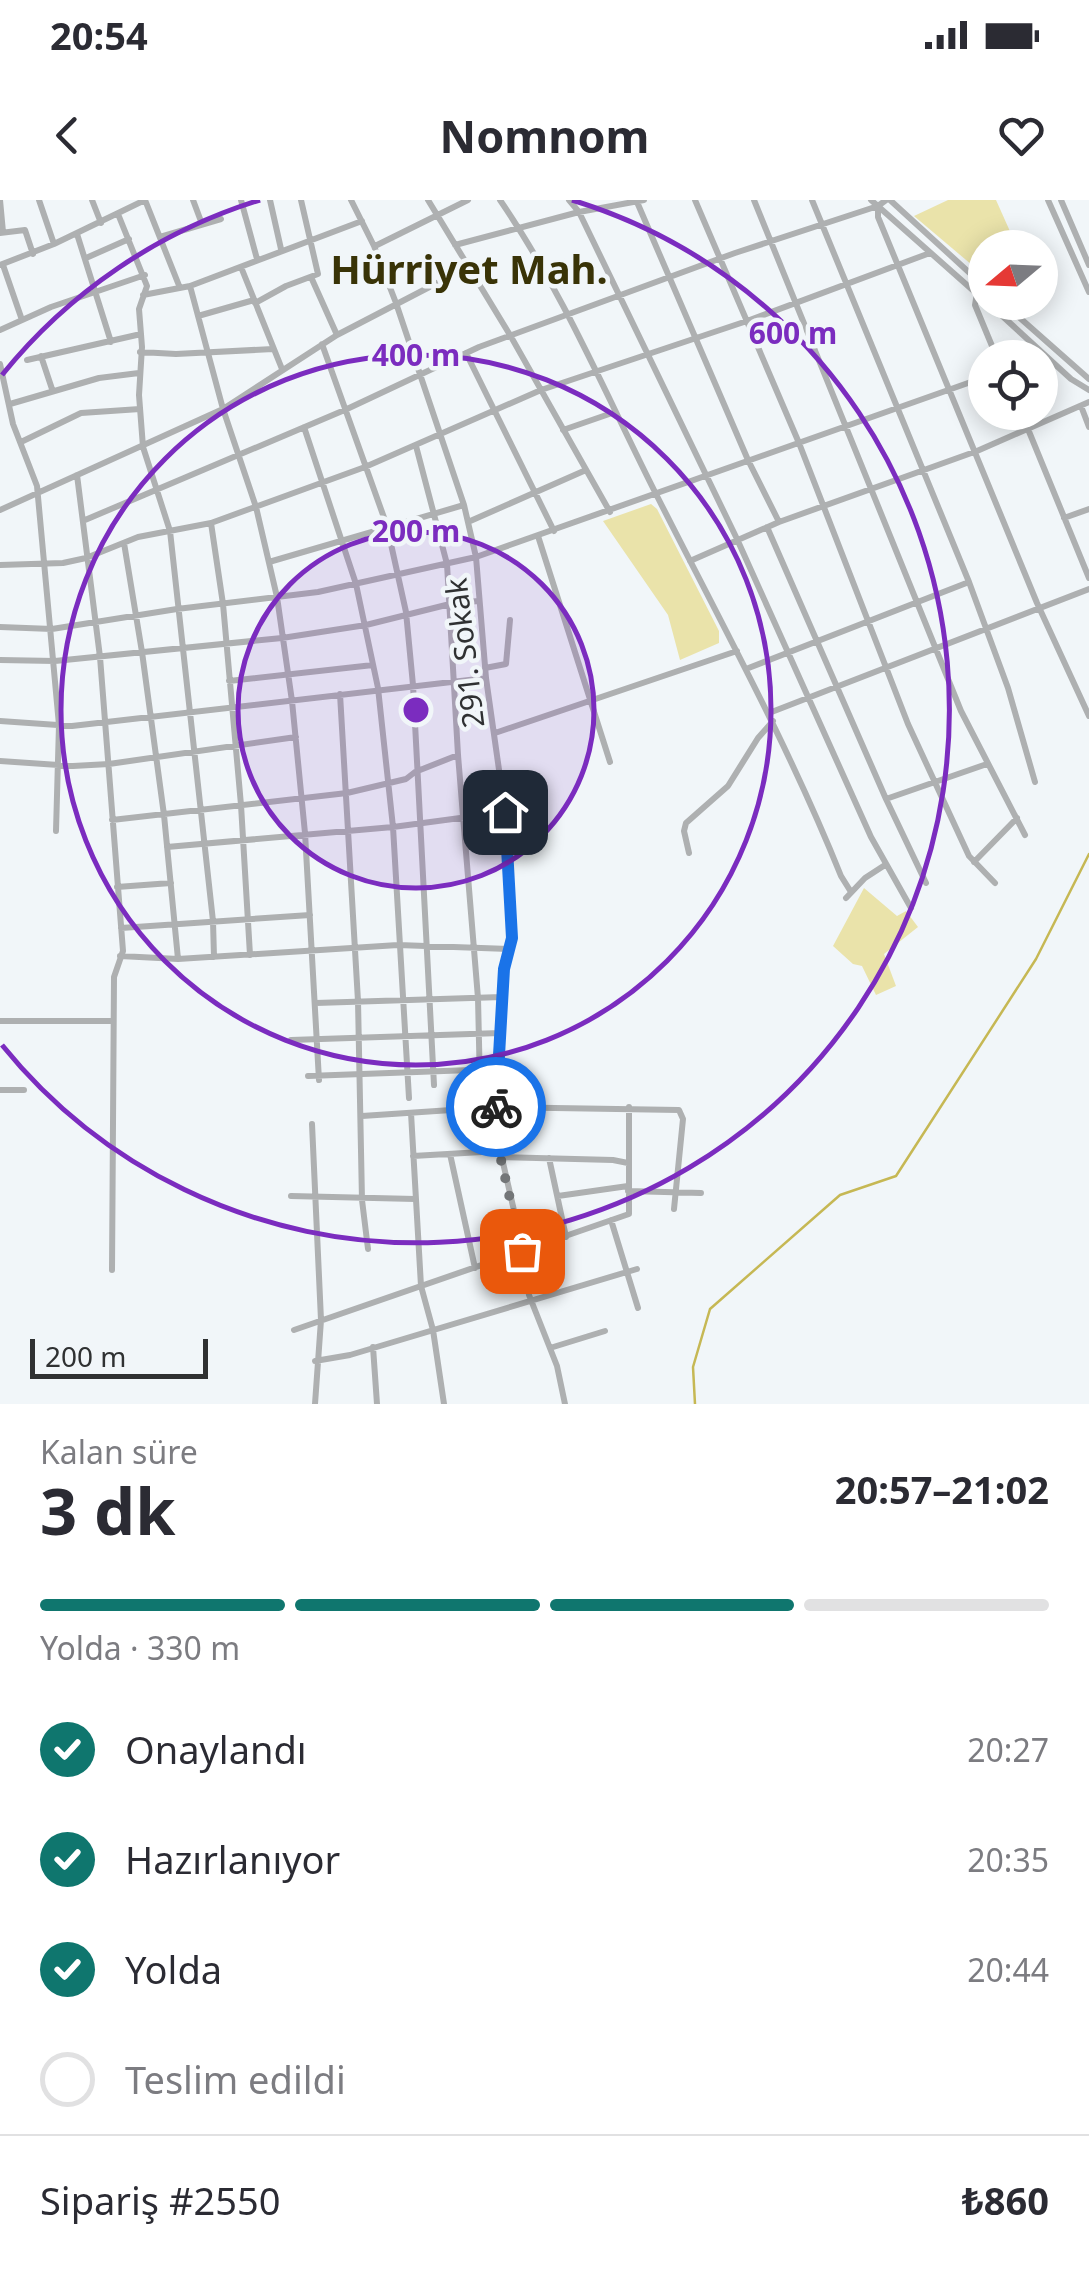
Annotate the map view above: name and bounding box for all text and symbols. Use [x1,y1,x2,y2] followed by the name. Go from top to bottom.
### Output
[50,9,148,61] text: 20:54
[440,105,649,166] text: Nomnom
[40,108,95,163] icon: back
[994,108,1049,163] icon: heart
[968,230,1058,320] north arrow
[968,230,1058,430] map controls
[330,241,608,296] district label: Hürriyet Mah.
[749,312,837,353] text: 600 m
[372,334,460,375] text: 400 m
[968,340,1058,430] button: locate
[372,510,460,551] text: 200 m
[434,576,494,730] street label: 291. Sokak
[398,692,434,728] centre of rings
[463,770,548,855] pin
[478,785,533,840] icon: home
[446,1057,546,1157] courier
[469,1080,524,1135] icon: bike
[480,1209,565,1294] pin
[495,1224,550,1279] icon: bag
[30,1334,208,1378] scale bar
[45,1337,127,1375] text: 200 m
[40,1430,198,1473] text: Kalan süre
[835,1463,1049,1515] text: 20:57–21:02
[40,1466,175,1554] text: 3 dk
[40,1626,240,1669] text: Yolda · 330 m
[40,1722,95,1777] icon: check
[125,1723,307,1775] text: Onaylandı
[967,1728,1049,1771] text: 20:27
[40,1832,95,1887] icon: check
[125,1833,340,1885] text: Hazırlanıyor
[967,1838,1049,1881] text: 20:35
[40,1942,95,1997] icon: check
[125,1943,222,1995] text: Yolda
[967,1948,1049,1991] text: 20:44
[125,2053,346,2105] text: Teslim edildi
[40,2174,280,2226] text: Sipariş #2550
[962,2174,1049,2226] text: ₺860

